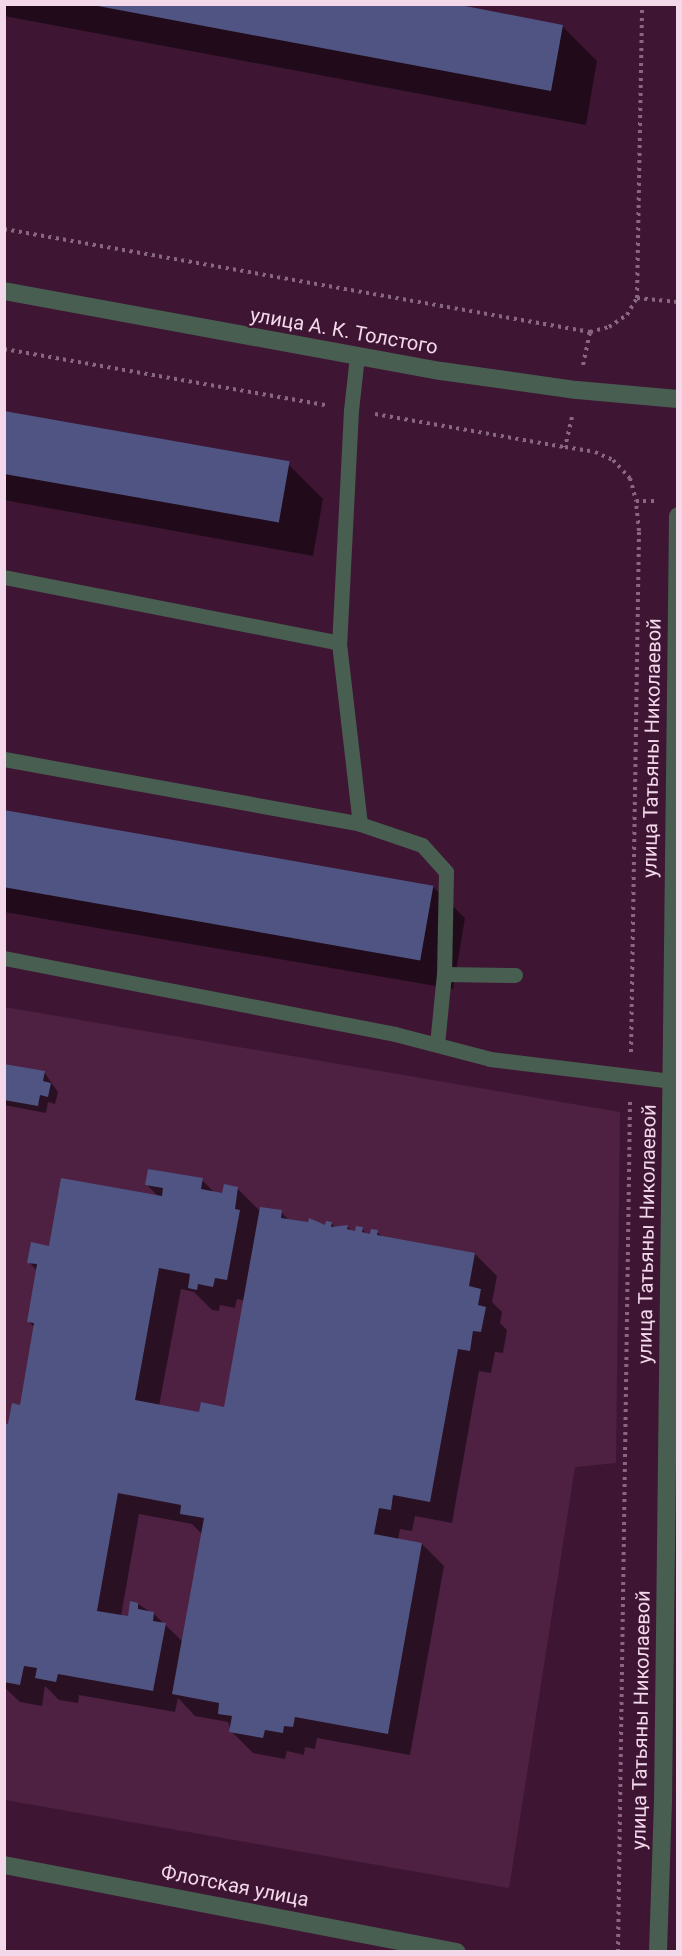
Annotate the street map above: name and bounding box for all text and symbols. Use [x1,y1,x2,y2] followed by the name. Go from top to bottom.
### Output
[248,303,440,359] street label: улица А. К. Толстого
[638,618,666,878] street label: улица Татьяны Николаевой
[633,1104,661,1364] street label: улица Татьяны Николаевой
[627,1590,655,1850] street label: улица Татьяны Николаевой
[159,1860,311,1912] street label: Флотская улица

